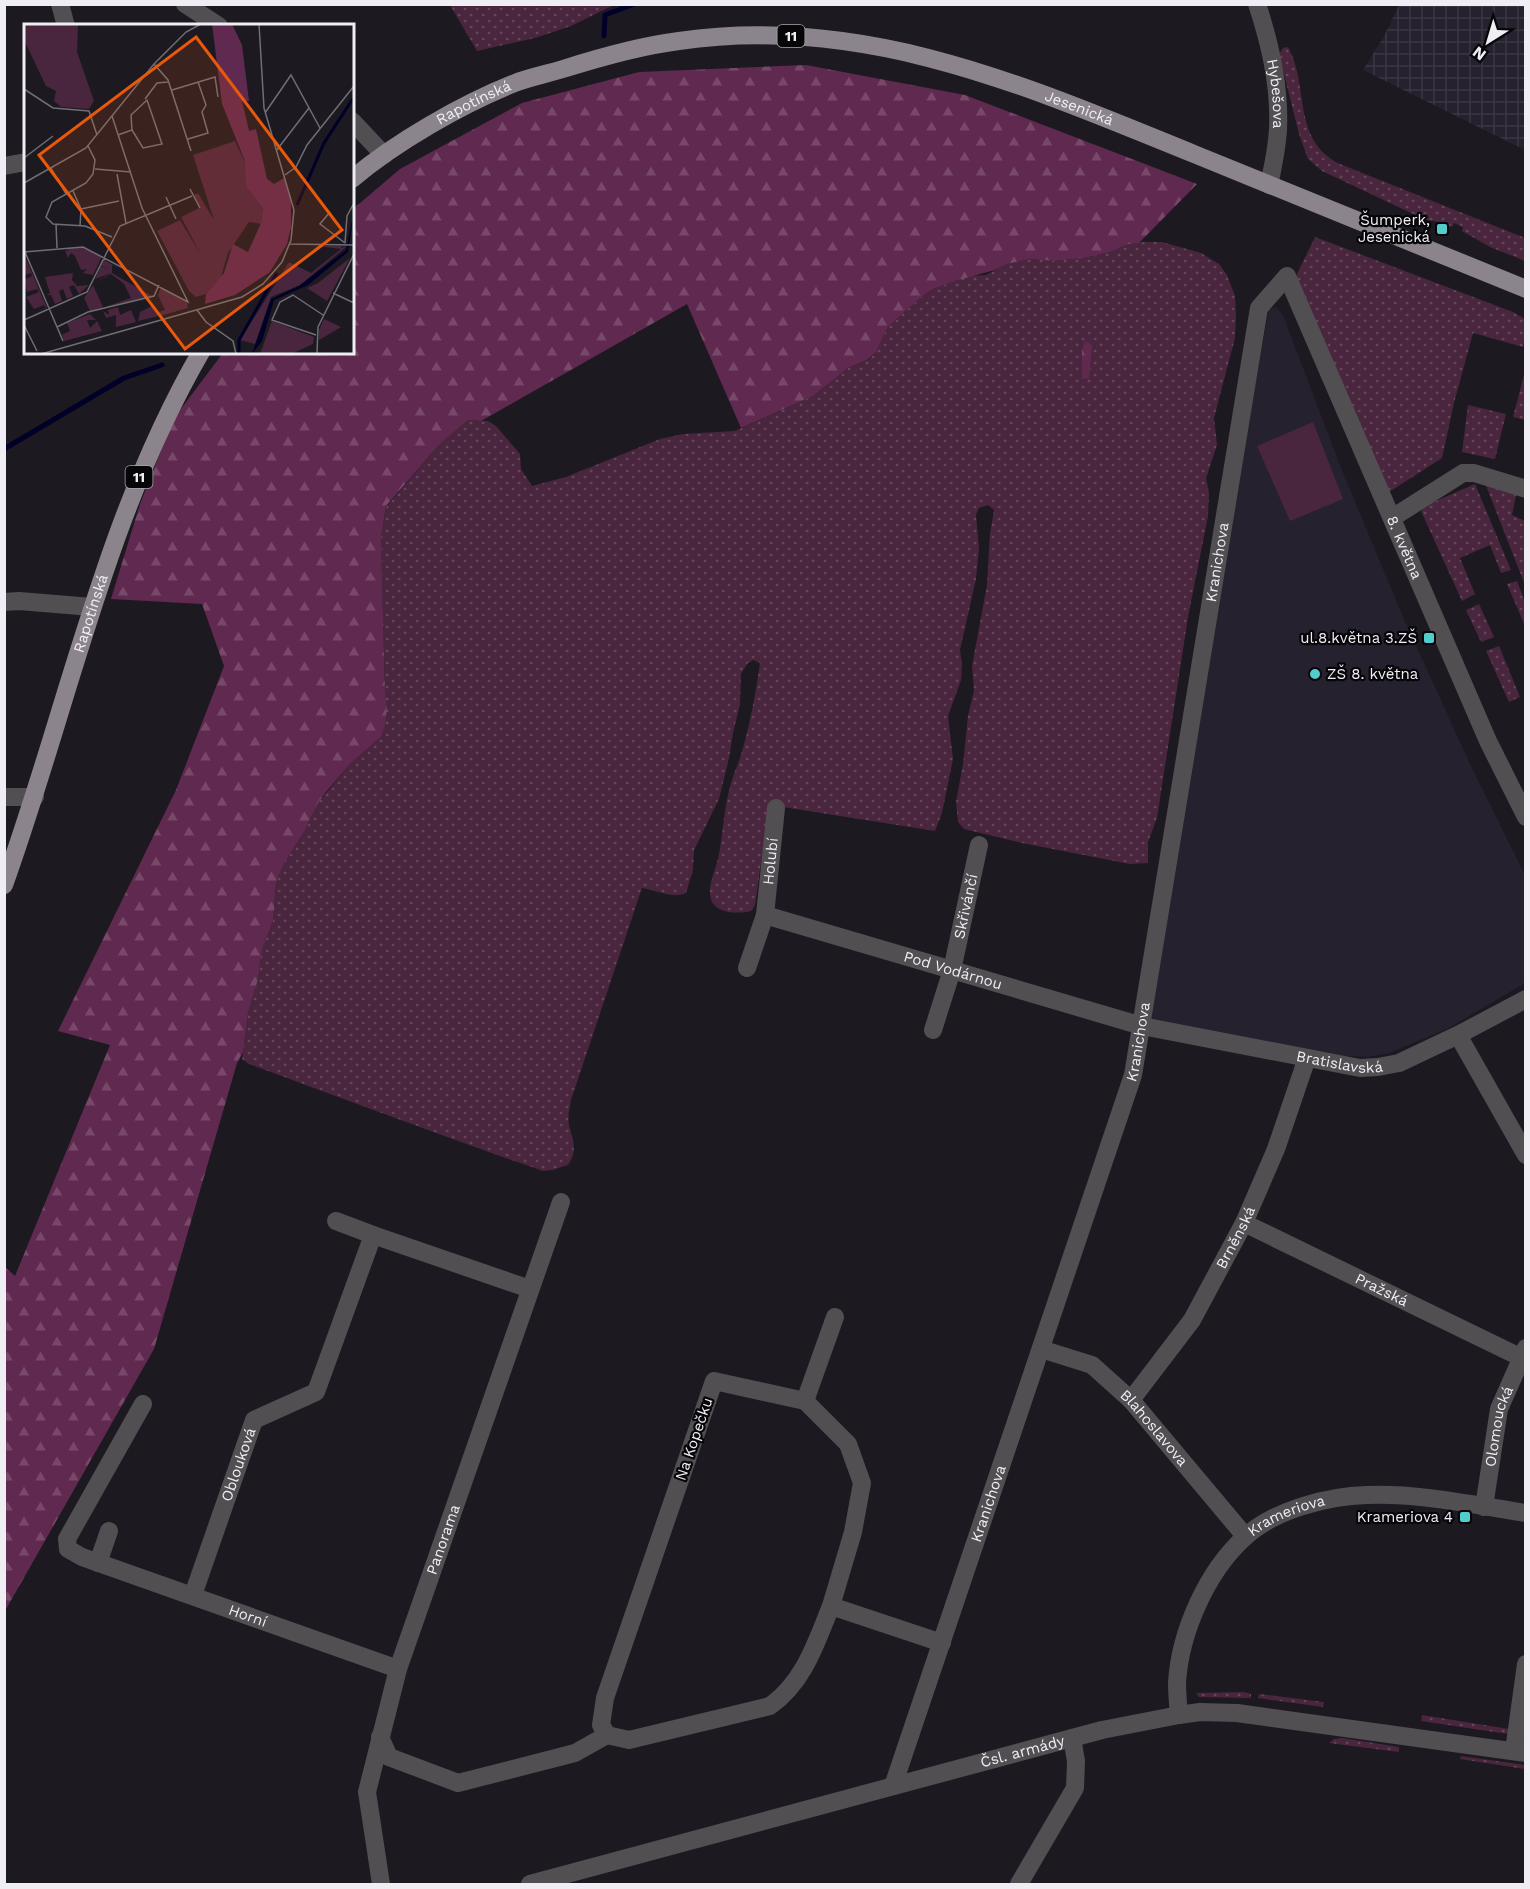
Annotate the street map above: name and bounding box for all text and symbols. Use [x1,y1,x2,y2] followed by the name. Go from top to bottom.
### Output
[1458,12,1518,72] north arrow
[24,24,354,354] inset map
[778,25,804,47] road number: 11
[1469,42,1490,65] text: N
[1263,57,1287,129] street label: Hybešova
[433,76,514,129] street label: Rapotínská
[1042,87,1117,130] street label: Jesenická
[1358,210,1431,246] place label: Šumperk, Jesenická
[1435,222,1449,236] marker: Šumperk, Jesenická
[126,466,152,488] road number: 11
[1383,513,1426,582] street label: 8. května
[1202,521,1233,603] street label: Kranichova
[70,572,112,655] street label: Rapotínská
[1300,628,1417,647] place label: ul.8.května 3.ZŠ
[1422,631,1436,645] marker: ul.8.května 3.ZŠ
[1327,664,1419,683] place label: ZŠ 8. května
[1308,667,1322,681] marker: ZŠ 8. května
[759,837,782,886] street label: Holubí
[950,872,982,941] street label: Skřivánčí
[902,947,1004,993] street label: Pod Vodárnou
[1122,1000,1154,1084] street label: Kranichova
[1295,1047,1385,1077] street label: Bratislavská
[1212,1203,1259,1272] street label: Brněnská
[1352,1269,1411,1310] street label: Pražská
[1481,1383,1517,1468] street label: Olomoucká
[1117,1386,1192,1470] street label: Blahoslavova
[671,1395,717,1483] street label: Na Kopečku
[217,1425,260,1504] street label: Oblouková
[967,1462,1010,1545] street label: Kranichova
[1244,1491,1327,1540] street label: Krameriova
[423,1502,464,1577] street label: Panorama
[1357,1508,1453,1526] place label: Krameriova 4
[1458,1510,1472,1524] marker: Krameriova 4
[226,1601,269,1631] street label: Horní
[978,1731,1067,1771] street label: Čsl. armády

